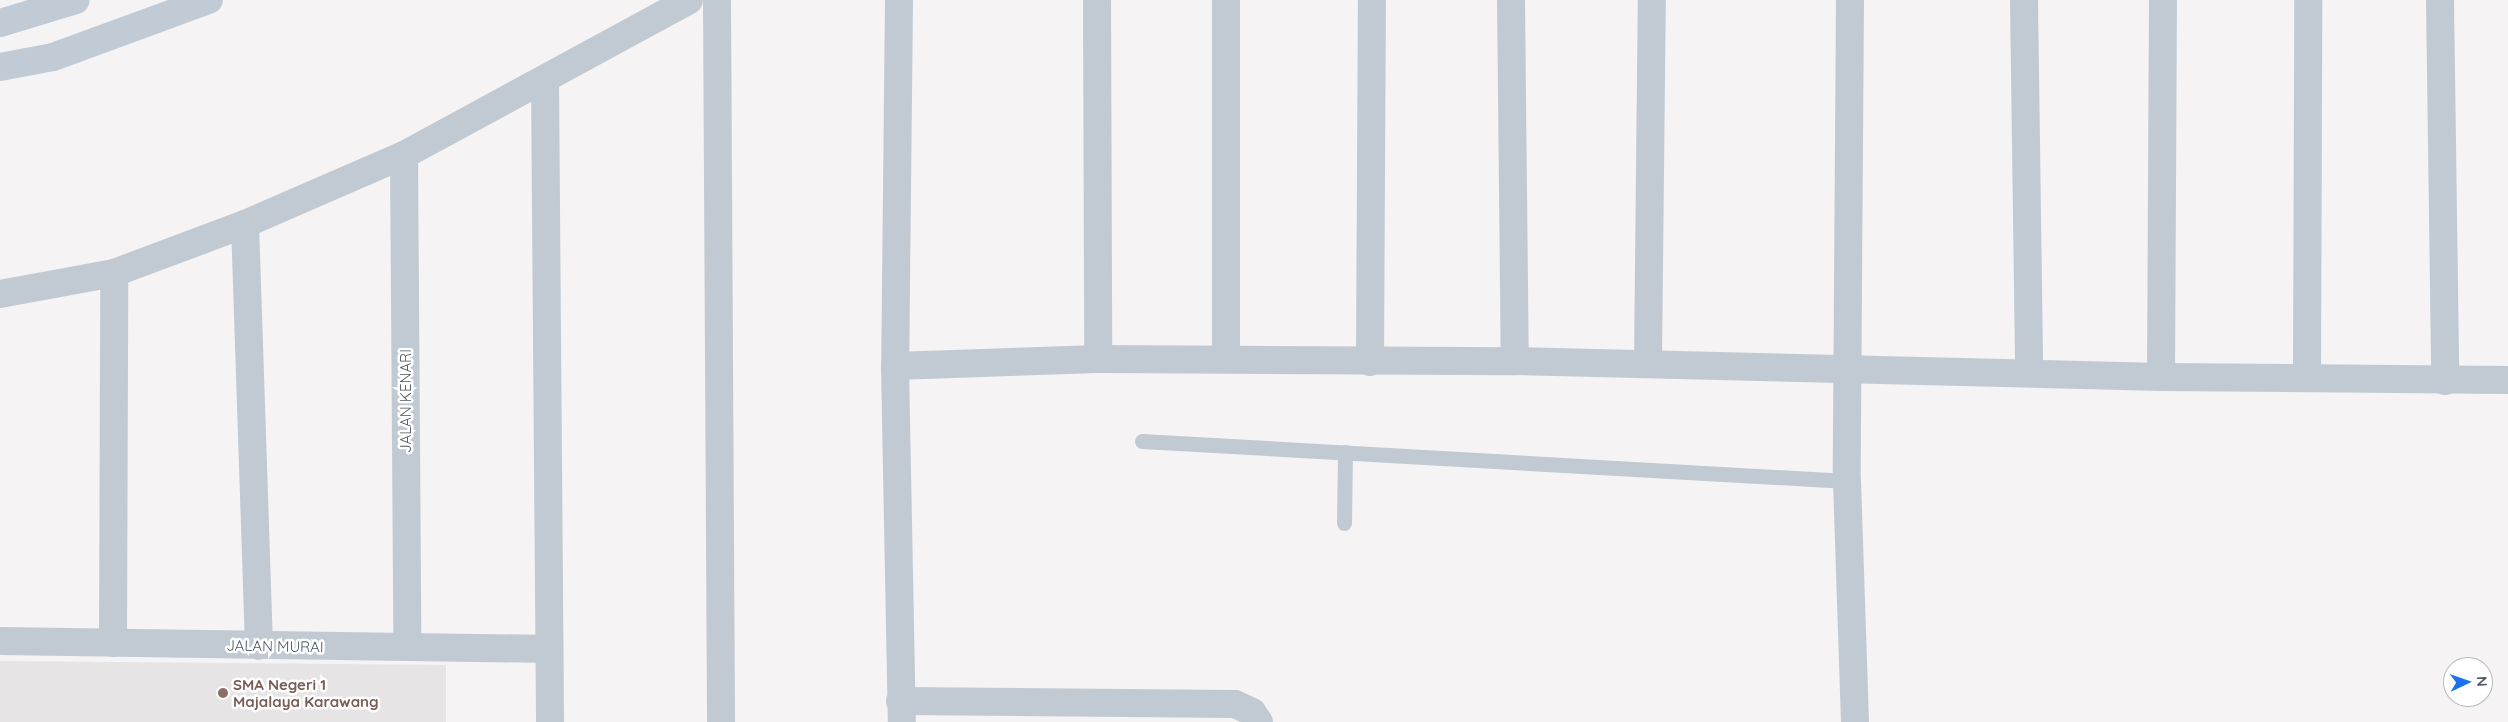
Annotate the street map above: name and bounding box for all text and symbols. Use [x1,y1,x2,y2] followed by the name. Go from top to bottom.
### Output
[397,349,415,453] street label: JALAN KENARI
[226,636,324,656] street label: JALAN MURAI
[2443,657,2493,707] north arrow
[233,675,379,710] place label: SMA Negeri 1 Majalaya Karawang
[2473,676,2491,687] text: N
[217,687,229,699] marker: SMA Negeri 1 Majalaya Karawang

